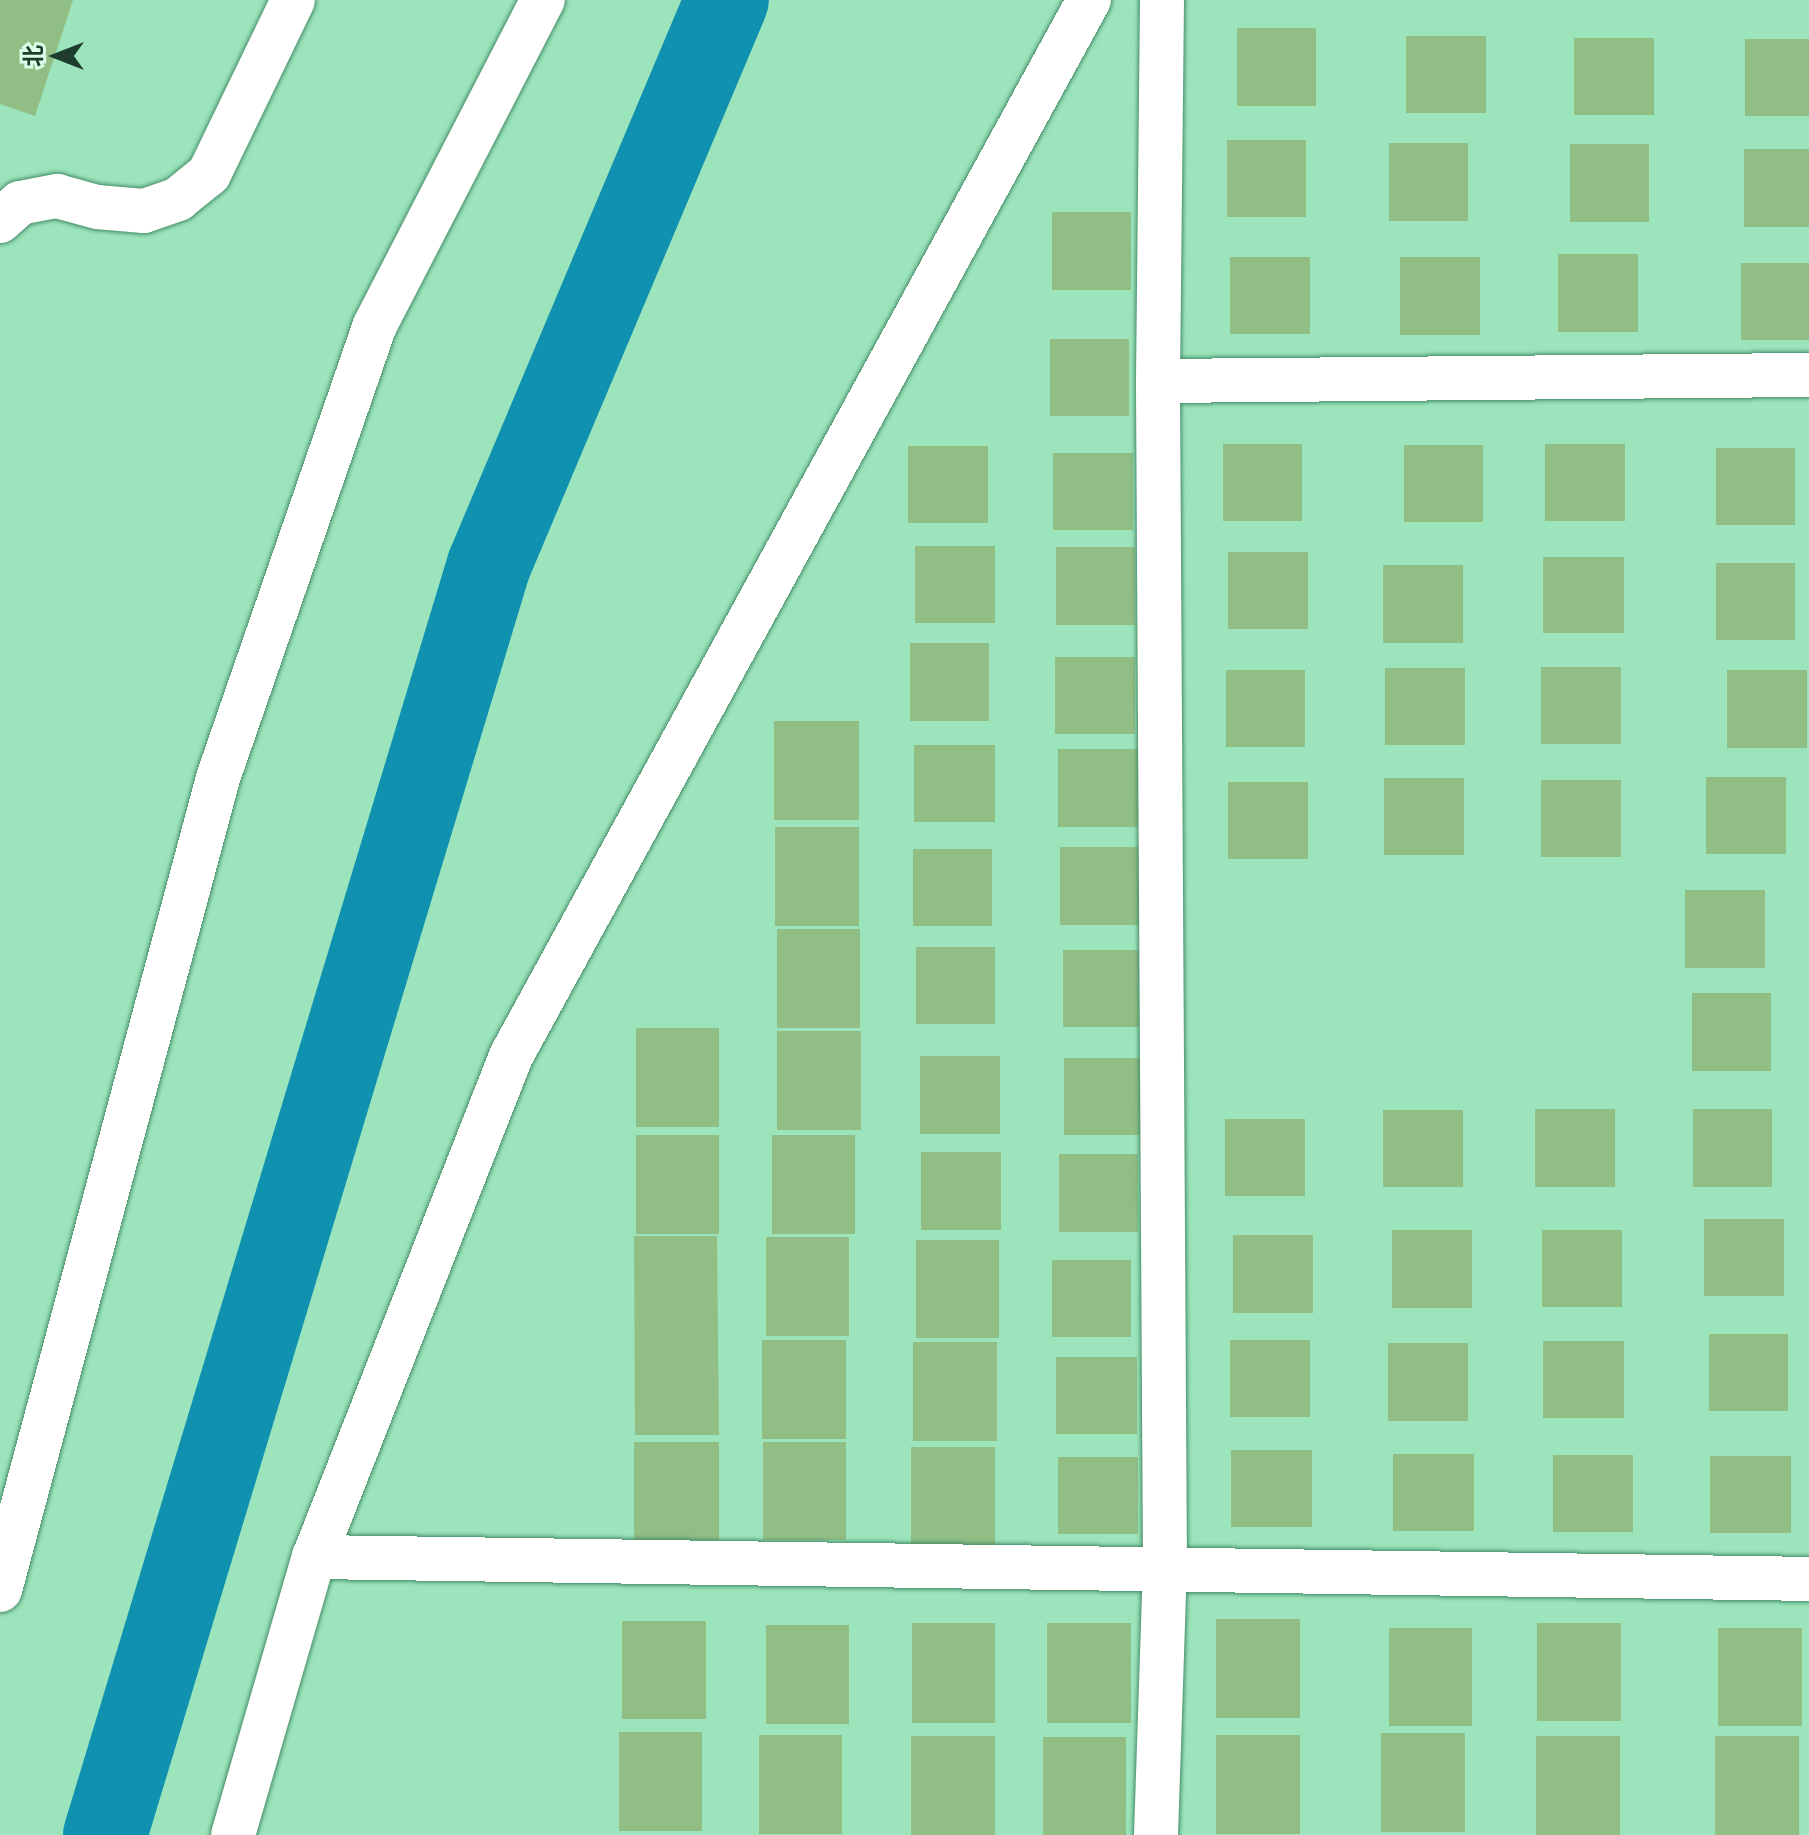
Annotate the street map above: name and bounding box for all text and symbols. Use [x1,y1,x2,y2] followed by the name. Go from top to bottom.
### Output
[16,16,96,96] north arrow
[17,45,47,67] text: 北

